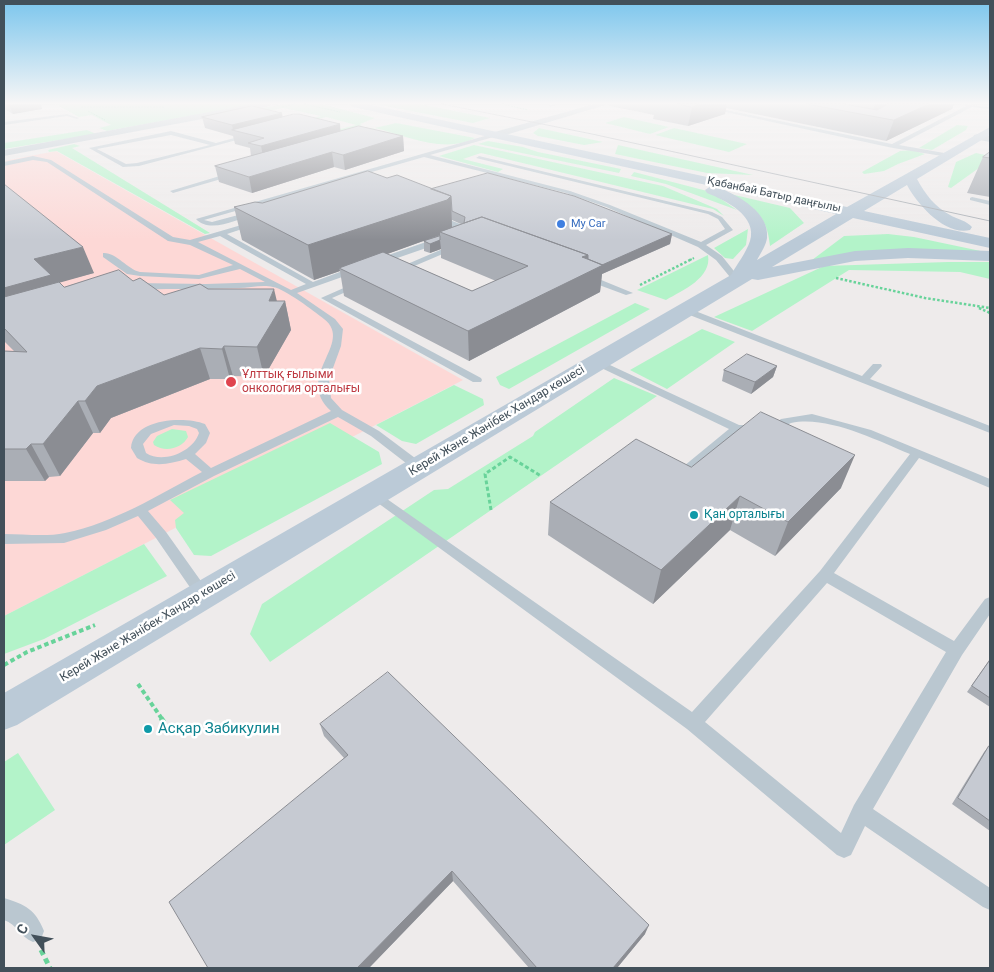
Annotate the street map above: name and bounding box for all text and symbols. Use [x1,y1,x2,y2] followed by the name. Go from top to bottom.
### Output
[706,174,842,216] street label: Қабанбай Батыр даңғылы
[571,217,605,231] place label: My Car
[555,218,567,230] marker: My Car
[406,363,588,479] street label: Керей Және Жәнібек Хандар көшесі
[242,368,360,396] place label: Ұлттық ғылыми онкология орталығы
[224,375,238,389] marker: Ұлттық ғылыми онкология орталығы
[704,508,785,522] place label: Қан орталығы
[688,509,700,521] marker: Қан орталығы
[57,569,239,685] street label: Керей Және Жәнібек Хандар көшесі
[158,720,280,738] place label: Асқар Забикулин
[142,723,154,735] marker: Асқар Забикулин
[10,912,60,962] north arrow
[13,921,31,937] text: С

